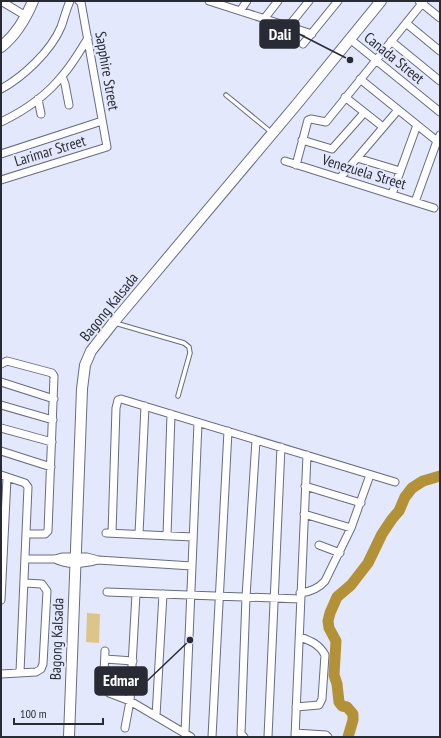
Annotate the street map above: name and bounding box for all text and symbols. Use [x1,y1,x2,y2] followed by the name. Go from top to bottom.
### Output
[260,20,299,48] callout: Dali
[269,24,292,44] text: Dali
[360,28,428,88] street label: Canada Street
[91,30,124,112] street label: Sapphire Street
[12,131,88,170] street label: Larimar Street
[319,149,408,193] street label: Venezuela Street
[75,269,142,345] street label: Bagong Kalsada
[46,597,67,680] street label: Bagong Kalsada
[95,667,147,695] callout: Edmar
[103,670,139,690] text: Edmar
[14,700,103,726] scale bar
[20,706,47,721] text: 100 m

